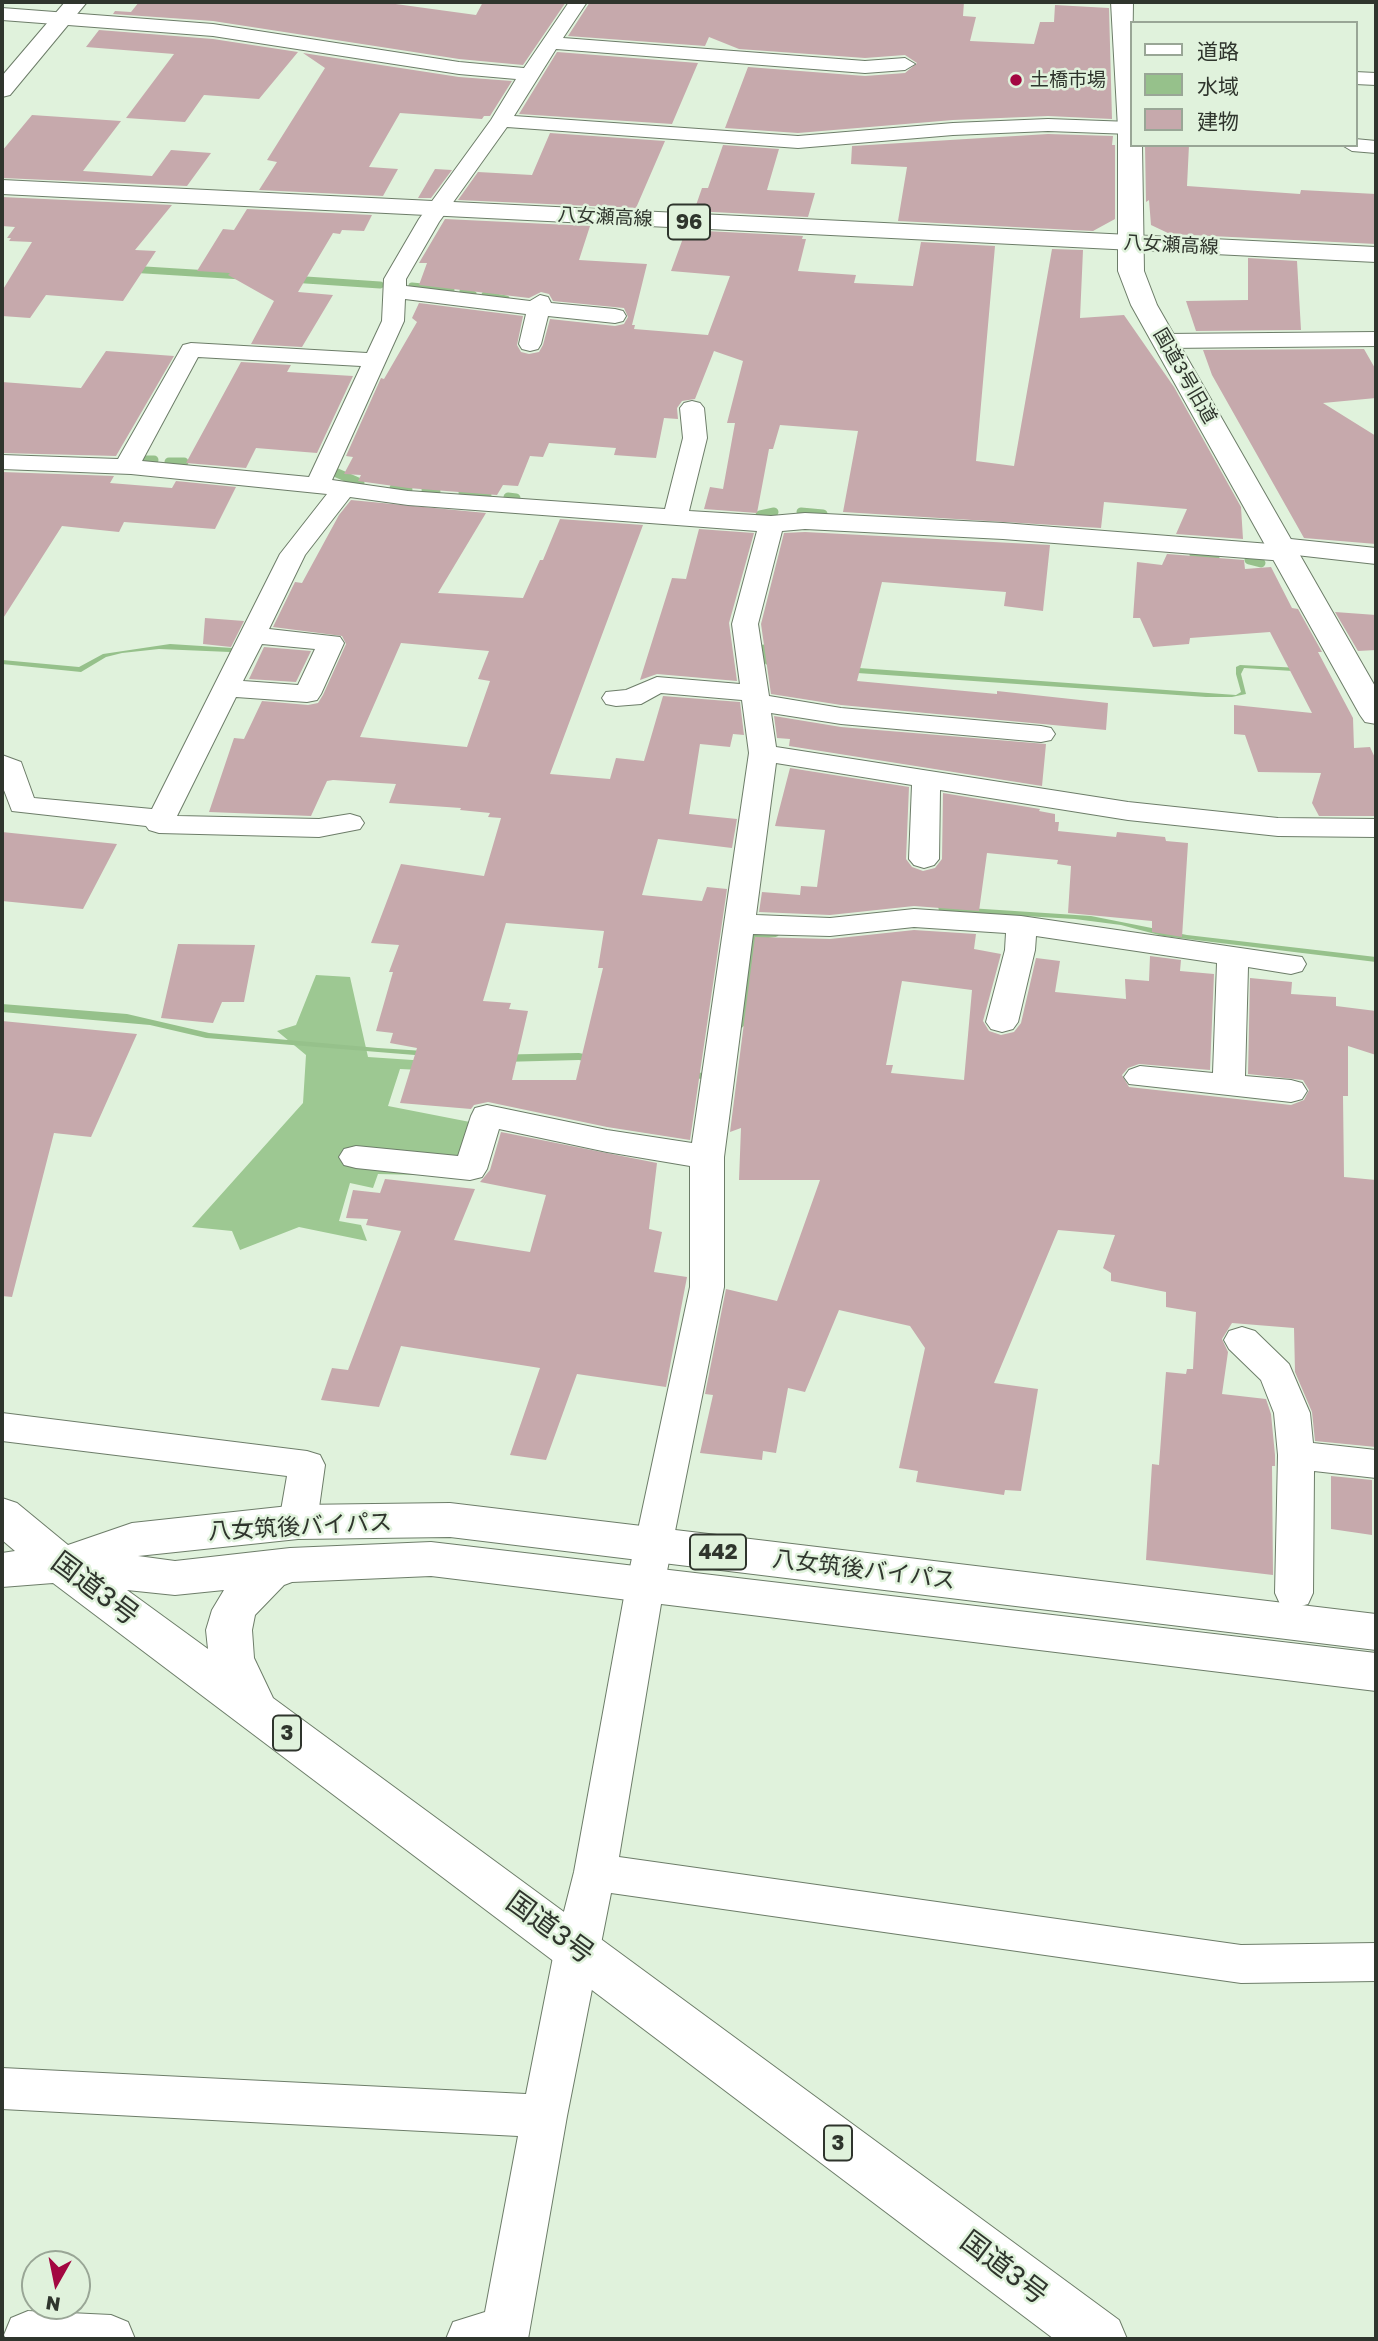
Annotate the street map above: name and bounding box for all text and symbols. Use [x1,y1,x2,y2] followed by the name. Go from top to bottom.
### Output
[1130,21,1357,147] legend
[1197,38,1239,64] text: 道路
[1030,69,1106,91] place label: 土橋市場
[1008,72,1024,88] marker: 土橋市場
[1197,73,1239,99] text: 水域
[1197,108,1239,134] text: 建物
[557,203,653,231] street label: 八女瀬高線
[668,204,710,240] road number: 96
[1123,231,1219,259] street label: 八女瀬高線
[1149,324,1221,428] street label: 国道3号旧道
[207,1508,393,1546] street label: 八女筑後バイパス
[690,1534,746,1570] road number: 442
[45,1545,145,1633] street label: 国道3号
[771,1545,957,1595] street label: 八女筑後バイパス
[273,1716,301,1750] road number: 3
[500,1885,600,1971] street label: 国道3号
[824,2126,852,2160] road number: 3
[954,2224,1054,2312] street label: 国道3号
[21,2250,91,2320] north arrow
[44,2292,62,2317] text: N

